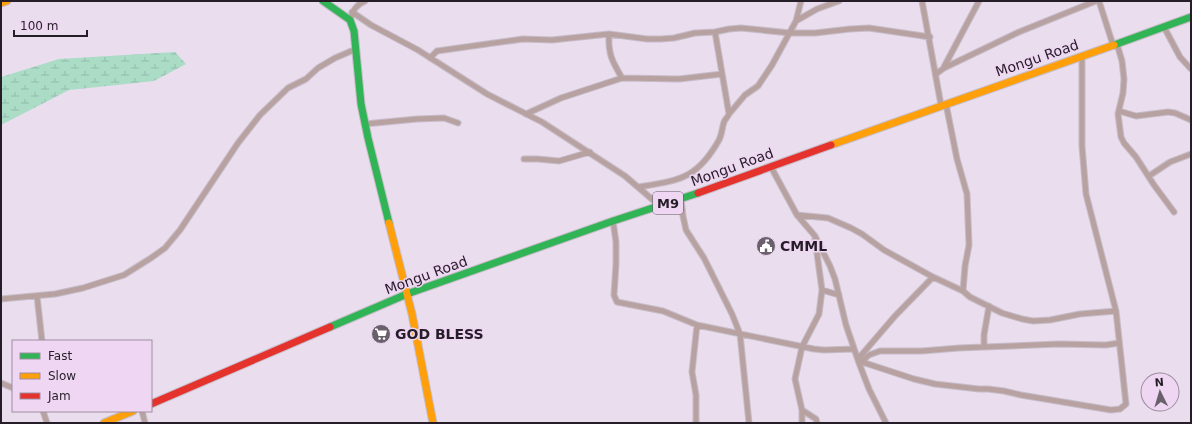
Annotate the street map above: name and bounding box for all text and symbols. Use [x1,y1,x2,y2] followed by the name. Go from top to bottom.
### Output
[14,12,87,38] scale bar
[20,19,58,33] text: 100 m
[993,36,1081,80] street label: Mongu Road
[688,145,776,189] street label: Mongu Road
[653,192,683,214] road number: M9
[755,235,777,257] public building icon: CMML
[780,238,827,254] place label: CMML
[382,253,470,297] street label: Mongu Road
[370,323,392,345] supermarket icon: GOD BLESS
[395,326,484,342] place label: GOD BLESS
[12,340,152,412] legend
[48,349,72,363] text: Fast
[48,369,76,383] text: Slow
[1140,372,1180,412] north arrow
[1154,376,1164,389] text: N
[47,389,71,403] text: Jam

